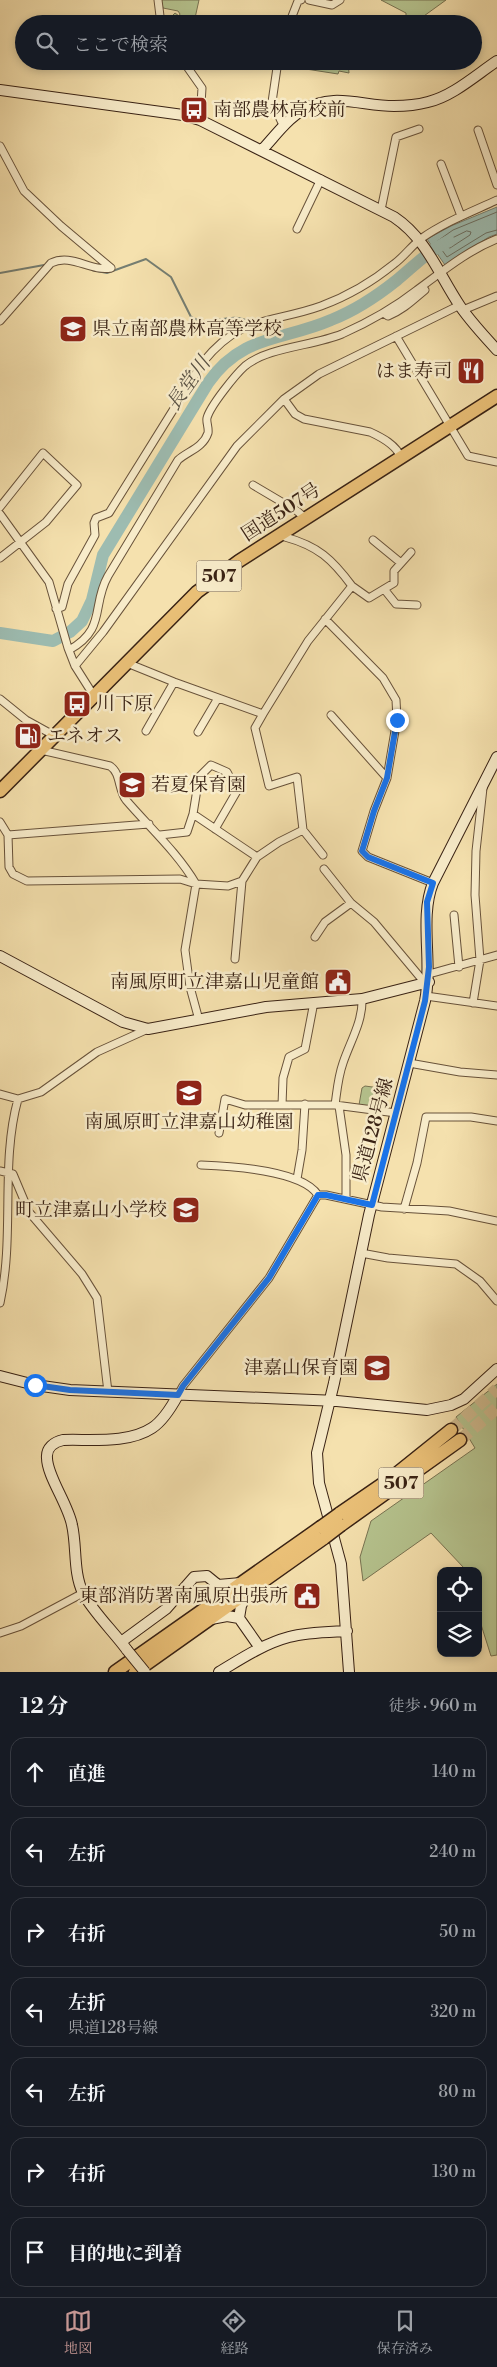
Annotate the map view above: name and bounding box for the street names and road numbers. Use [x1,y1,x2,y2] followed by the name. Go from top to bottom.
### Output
[237,478,325,546] street label: 国道507号
[196,560,242,592] road number: 507
[348,1075,398,1185] street label: 県道128号線
[378,1468,424,1499] road number: 507

